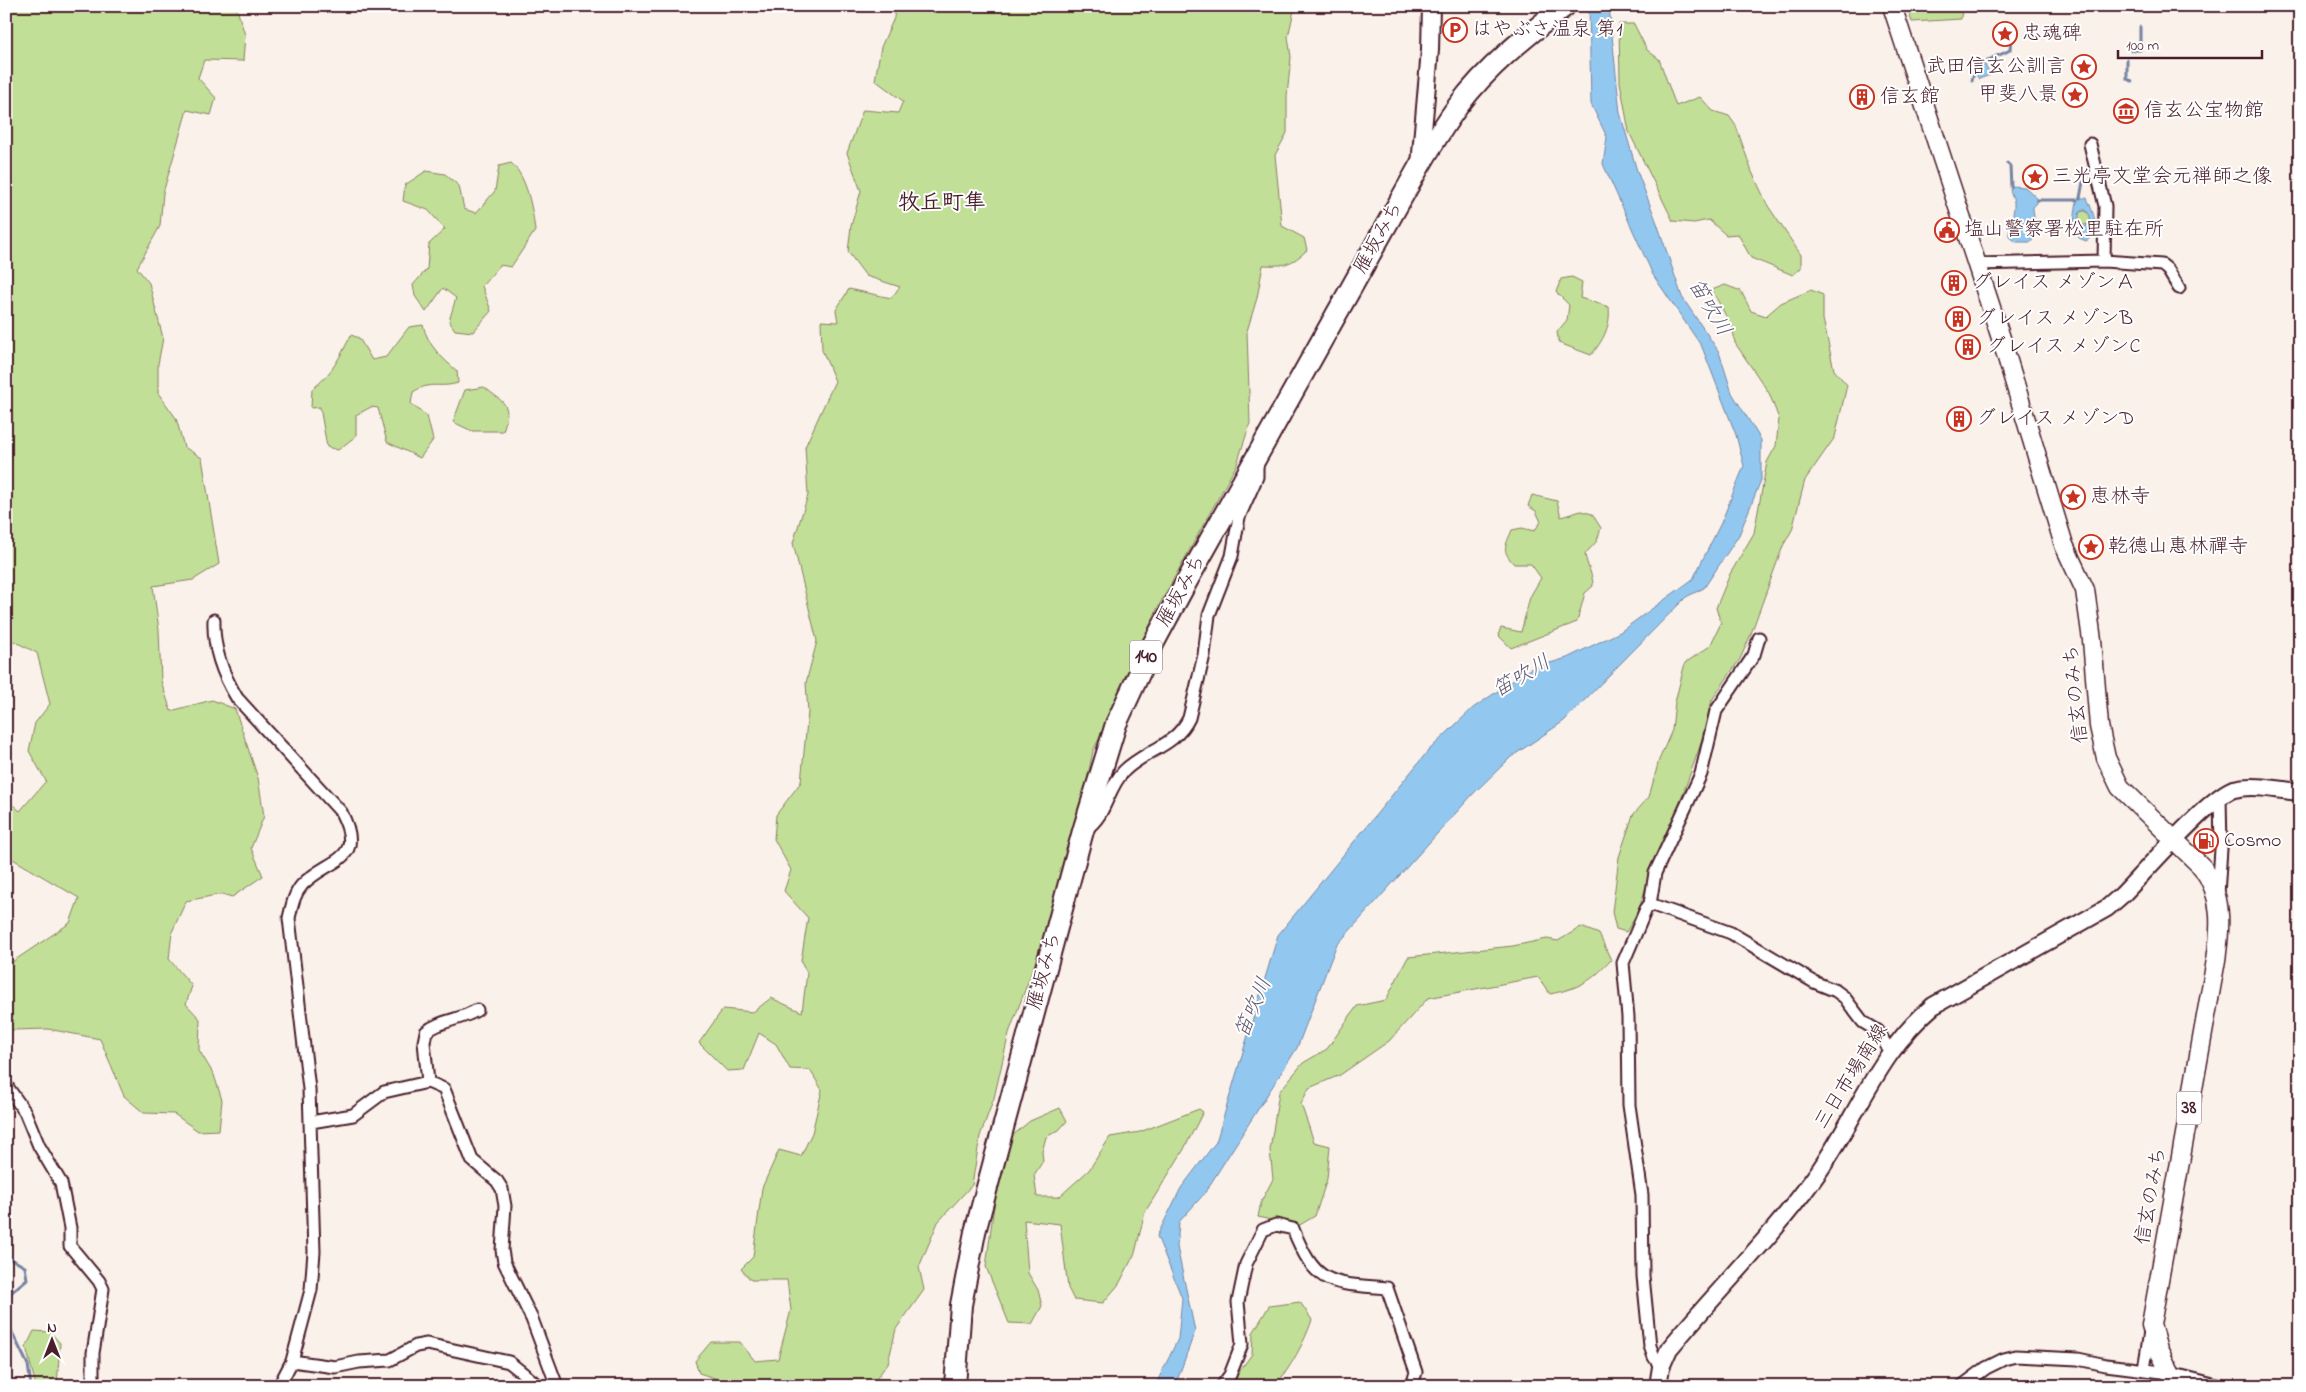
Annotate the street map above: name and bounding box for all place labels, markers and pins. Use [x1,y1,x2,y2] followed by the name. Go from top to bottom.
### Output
[1472,16,1623,45] place label: はやぶさ温泉 第1
[1442,17,1468,43] parking icon: はやぶさ温泉 第1
[2022,20,2082,49] place label: 忠魂碑
[1992,21,2018,47] place icon: 忠魂碑
[1926,53,2066,82] place label: 武田信玄公訓言
[2071,54,2097,80] place icon: 武田信玄公訓言
[1978,81,2058,110] place label: 甲斐八景
[2062,82,2088,108] place icon: 甲斐八景
[1880,83,1940,112] place label: 信玄館
[1849,84,1875,110] building icon: 信玄館
[2144,97,2264,126] place label: 信玄公宝物館
[2113,98,2139,124] museum icon: 信玄公宝物館
[2052,163,2272,192] place label: 三光亭文堂会元禅師之像
[2022,164,2048,190] place icon: 三光亭文堂会元禅師之像
[1964,216,2164,245] place label: 塩山警察署松里駐在所
[1934,217,1960,243] public building icon: 塩山警察署松里駐在所
[1972,269,2135,298] place label: グレイス メゾンＡ
[1941,270,1967,296] building icon: グレイス メゾンＡ
[1976,305,2133,334] place label: グレイス メゾンB
[1945,306,1971,332] building icon: グレイス メゾンB
[1986,333,2140,362] place label: グレイス メゾンC
[1955,334,1981,360] building icon: グレイス メゾンC
[1976,405,2134,434] place label: グレイス メゾンD
[1946,406,1972,432] building icon: グレイス メゾンD
[2090,483,2150,512] place label: 恵林寺
[2060,484,2086,510] place icon: 恵林寺
[2108,533,2248,562] place label: 乾德山惠林禪寺
[2078,534,2104,560] place icon: 乾德山惠林禪寺
[2224,827,2281,856] place label: Cosmo
[2193,828,2219,854] fuel station icon: Cosmo

